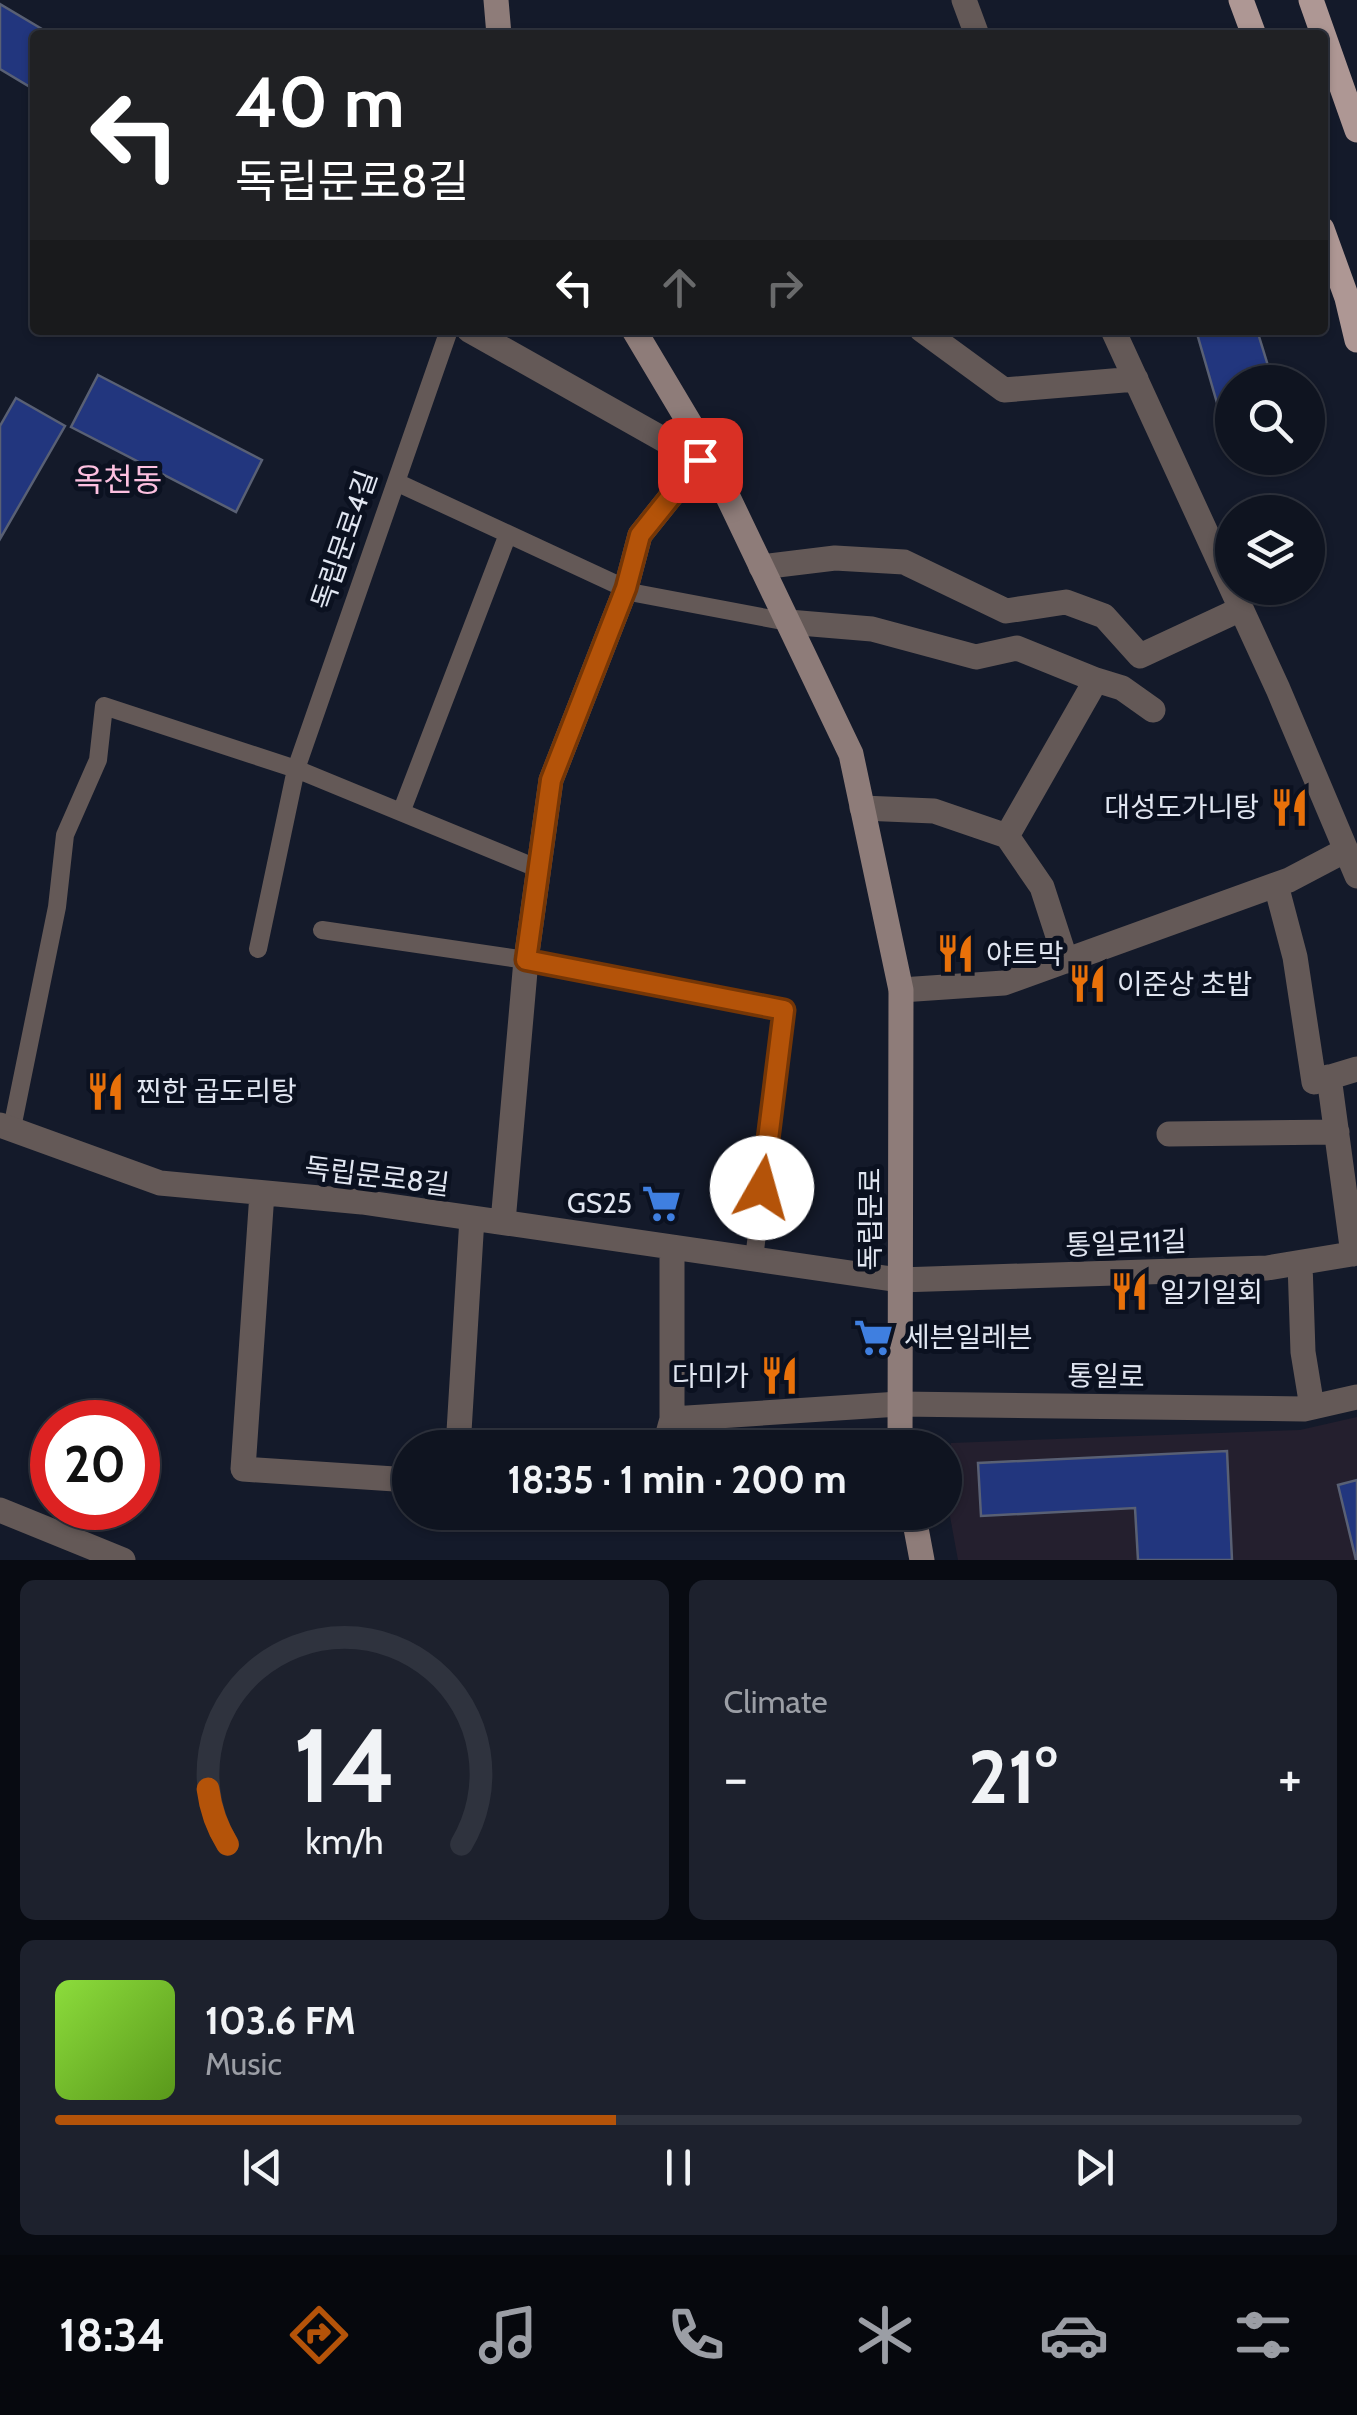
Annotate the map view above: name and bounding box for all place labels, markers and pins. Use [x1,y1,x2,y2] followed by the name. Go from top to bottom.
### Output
[658,418,743,503] pin
[1268,786,1310,828] restaurant icon: 대성도가니탕
[1104,790,1259,824] place label: 대성도가니탕
[935,933,977,975] restaurant icon: 야트막
[986,937,1063,971] place label: 야트막
[1066,963,1108,1005] restaurant icon: 이준상 초밥
[1117,967,1252,1001] place label: 이준상 초밥
[85,1070,127,1112] restaurant icon: 찐한 곱도리탕
[136,1074,297,1108] place label: 찐한 곱도리탕
[641,1182,683,1224] supermarket icon: GS25
[567,1186,632,1220] place label: GS25
[1109,1271,1151,1313] restaurant icon: 일기일회
[1160,1275,1263,1309] place label: 일기일회
[853,1316,895,1358] supermarket icon: 세븐일레븐
[904,1320,1033,1354] place label: 세븐일레븐
[758,1355,800,1397] restaurant icon: 다미가
[672,1359,749,1393] place label: 다미가

